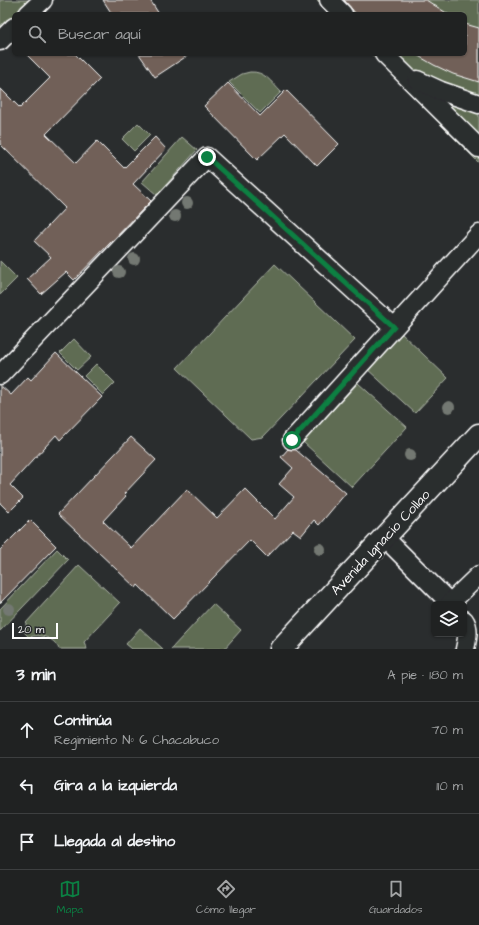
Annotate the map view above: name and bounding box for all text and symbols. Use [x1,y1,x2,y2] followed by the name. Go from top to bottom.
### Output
[12,12,467,56] search box
[26,23,48,45] icon: search
[58,24,140,45] text: Buscar aquí
[198,148,216,166] route end
[283,431,301,449] route start
[326,485,435,600] street label: Avenida Ignacio Collao
[431,601,467,637] map controls
[431,601,467,637] button: layers
[12,621,58,640] scale bar
[18,622,44,637] text: 20 m
[16,663,56,687] text: 3 min
[387,666,463,684] text: A pie · 180 m
[54,710,112,731] text: Continúa
[16,719,38,741] icon: ahead
[431,721,463,739] text: 70 m
[54,731,219,749] text: Regimiento Nº 6 Chacabuco
[16,775,38,797] icon: left
[54,775,177,796] text: Gira a la izquierda
[436,777,463,795] text: 110 m
[16,831,38,853] icon: arrive
[54,831,175,852] text: Llegada al destino
[57,878,83,917] tab: Mapa
[196,878,256,917] tab: Cómo llegar
[369,878,422,917] tab: Guardados

